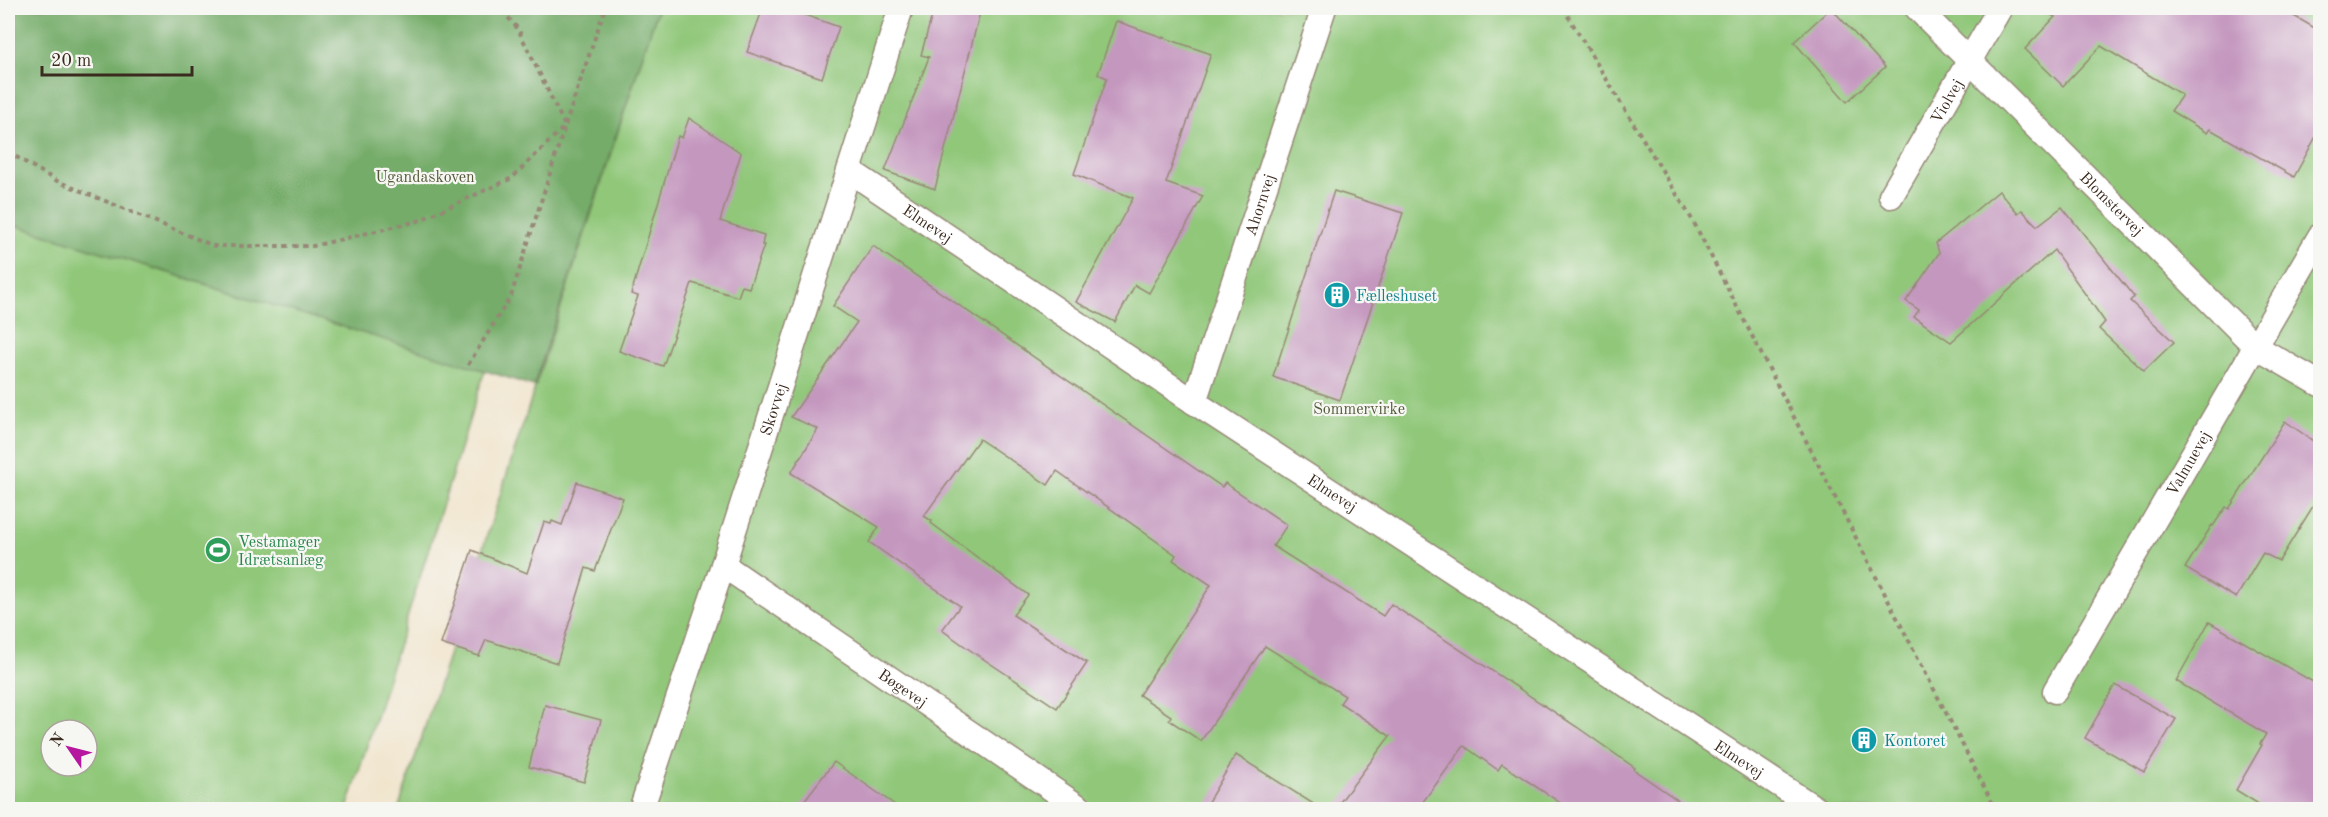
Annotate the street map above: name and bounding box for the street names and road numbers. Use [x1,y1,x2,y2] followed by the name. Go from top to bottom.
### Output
[1929,77,1967,127] street label: Violvej
[2076,170,2146,239] street label: Blomstervej
[1243,172,1279,238] street label: Ahornvej
[899,203,954,247] street label: Elmevej
[759,381,791,438] street label: Skovvej
[2165,429,2215,499] street label: Valmuevej
[1304,472,1359,516] street label: Elmevej
[875,667,929,711] street label: Bøgevej
[1711,738,1766,782] street label: Elmevej

